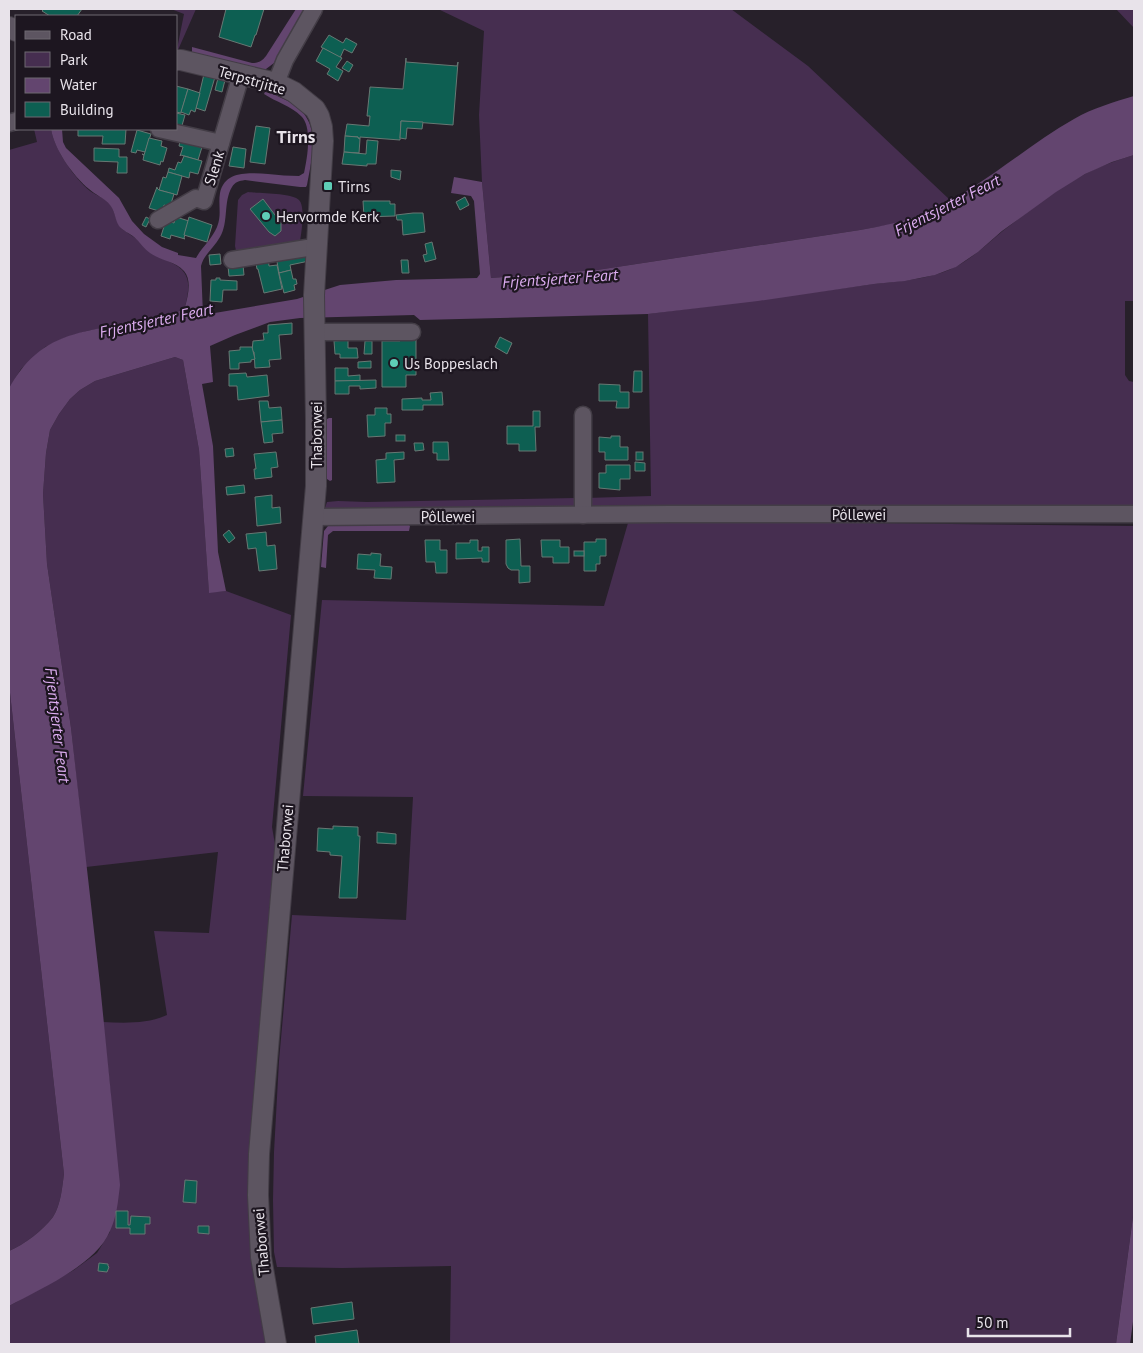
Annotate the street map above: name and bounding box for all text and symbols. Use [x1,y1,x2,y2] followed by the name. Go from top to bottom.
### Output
[15,15,178,130] legend
[60,25,92,44] text: Road
[60,50,88,69] text: Park
[216,61,288,99] street label: Terpstrjitte
[60,75,97,94] text: Water
[60,100,114,119] text: Building
[277,125,316,148] district label: Tirns
[200,148,228,188] street label: Slenk
[891,169,1004,240] water label: Frjentsjerter Feart
[338,177,370,196] place label: Tirns
[322,180,334,192] marker: Tirns
[276,207,380,226] place label: Hervormde Kerk
[260,210,272,222] marker: Hervormde Kerk
[501,264,620,292] water label: Frjentsjerter Feart
[97,298,216,342] water label: Frjentsjerter Feart
[404,354,498,373] place label: Us Boppeslach
[388,357,400,369] marker: Us Boppeslach
[307,401,326,469] street label: Thaborwei
[832,505,886,524] street label: Pôllewei
[421,507,475,526] street label: Pôllewei
[41,666,75,785] water label: Frjentsjerter Feart
[273,803,297,873] street label: Thaborwei
[249,1207,273,1277] street label: Thaborwei
[968,1306,1070,1338] scale bar
[976,1313,1009,1332] text: 50 m

